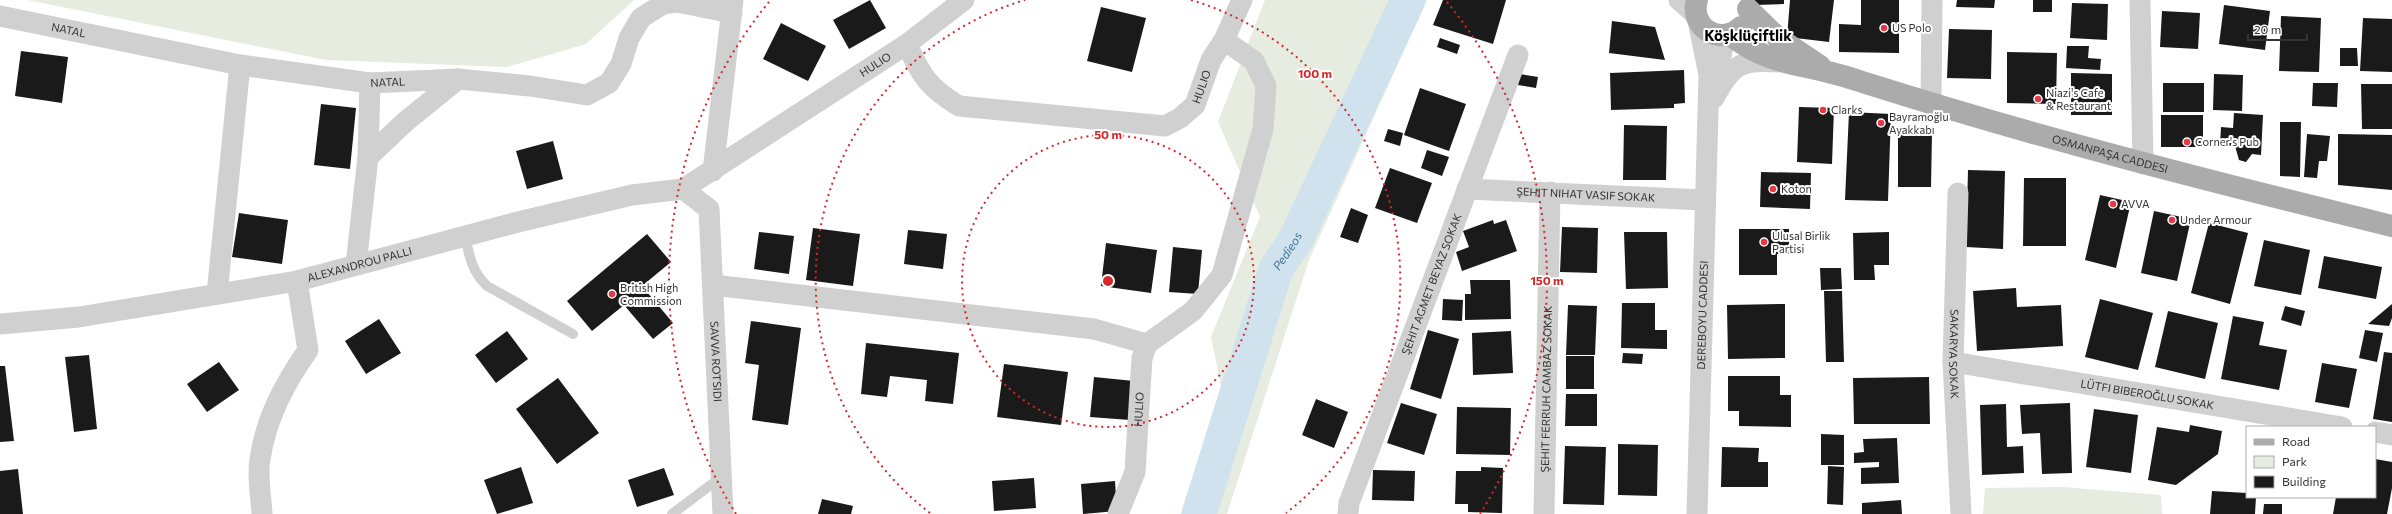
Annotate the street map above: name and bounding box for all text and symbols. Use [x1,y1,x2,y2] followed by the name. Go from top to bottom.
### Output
[2248,16,2307,42] scale bar
[50,20,87,39] street label: NATAL
[1892,21,1932,34] place label: US Polo
[2254,22,2281,36] text: 20 m
[1879,23,1889,33] marker: US Polo
[1704,26,1792,44] district label: Köşklüçiftlik
[857,49,893,79] street label: HULIO
[1298,66,1332,80] text: 100 m
[1189,68,1213,105] street label: HULIO
[370,74,406,89] street label: NATAL
[2046,86,2112,112] place label: Niazi's Cafe & Restaurant
[2033,94,2043,104] marker: Niazi's Cafe & Restaurant
[1831,103,1862,116] place label: Clarks
[1818,105,1828,115] marker: Clarks
[1889,110,1949,136] place label: Bayramoğlu Ayakkabı
[1876,118,1886,128] marker: Bayramoğlu Ayakkabı
[1094,127,1122,141] text: 50 m
[2051,132,2169,175] street label: OSMANPAŞA CADDESI
[2195,135,2259,148] place label: Corner's Pub
[2182,137,2192,147] marker: Corner's Pub
[1781,182,1812,195] place label: Koton
[1516,184,1656,204] street label: ŞEHIT NIHAT VASIF SOKAK
[1768,184,1778,194] marker: Koton
[2121,197,2150,210] place label: AVVA
[2108,199,2118,209] marker: AVVA
[1399,211,1464,356] street label: ŞEHIT AGMET BEYAZ SOKAK
[2180,213,2252,226] place label: Under Armour
[2167,215,2177,225] marker: Under Armour
[1269,229,1304,272] water label: Pedieos
[1772,229,1831,255] place label: Ulusal Birlik Partisi
[1759,237,1769,247] marker: Ulusal Birlik Partisi
[306,244,413,284] street label: ALEXANDROU PALLI
[1694,260,1710,370] street label: DEREBOYU CADDESI
[1530,273,1564,287] text: 150 m
[1101,274,1115,288] centre of rings
[620,281,682,307] place label: British High Commission
[607,289,617,299] marker: British High Commission
[1538,305,1554,473] street label: ŞEHIT FERRUH CAMBAZ SOKAK
[1947,309,1962,400] street label: SAKARYA SOKAK
[708,321,725,402] street label: SAVVA ROTSIDI
[2080,376,2216,412] street label: LÜTFI BIBEROĞLU SOKAK
[1131,392,1146,427] street label: HULIO
[2246,426,2376,498] legend
[2282,434,2310,448] text: Road
[2282,454,2308,468] text: Park
[2282,474,2326,488] text: Building

